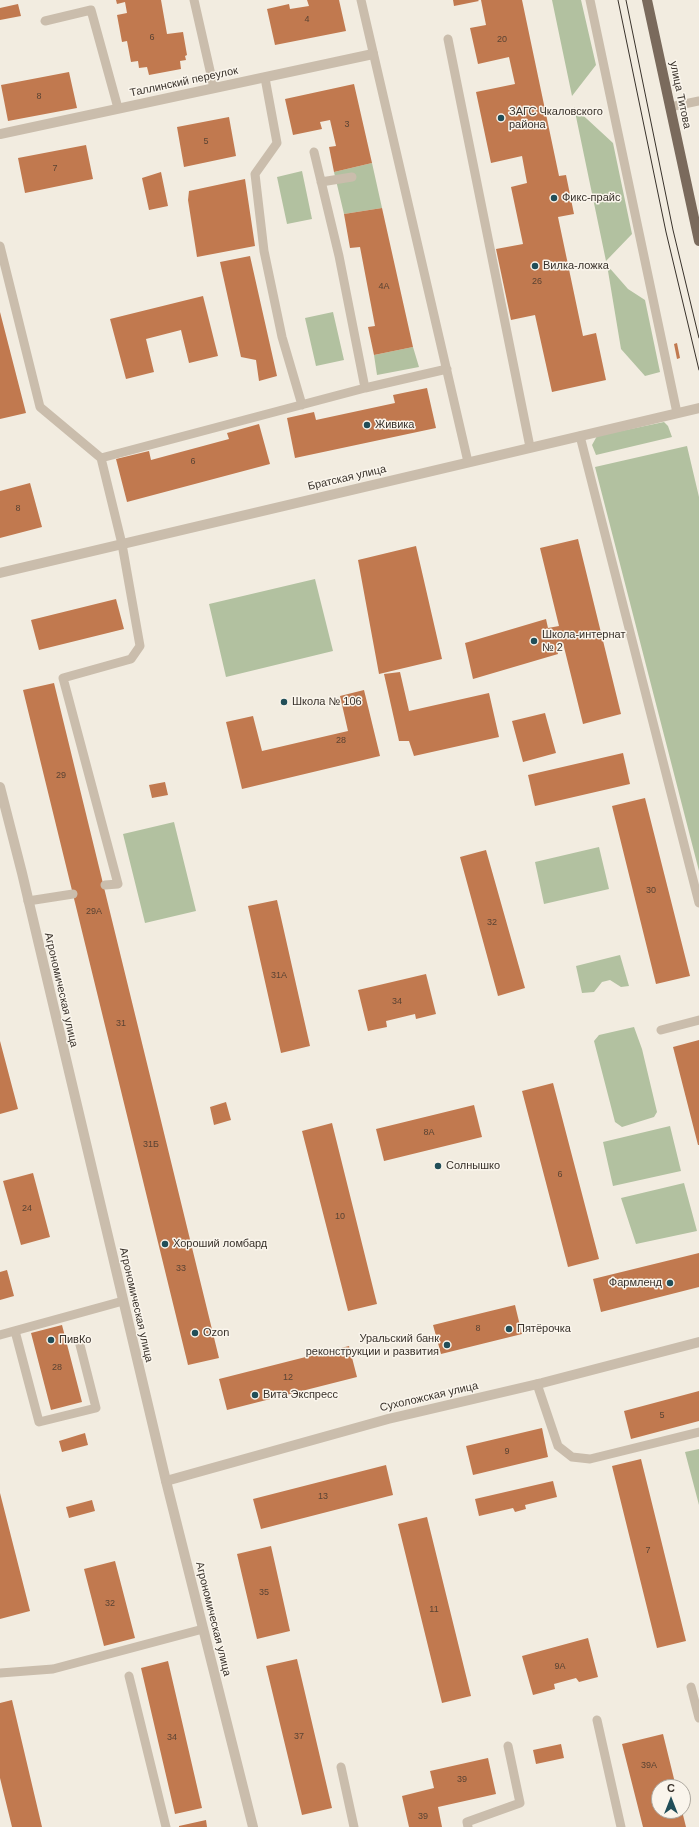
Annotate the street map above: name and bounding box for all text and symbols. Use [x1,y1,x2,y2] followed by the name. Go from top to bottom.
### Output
[304,15,310,25] house number: 4
[149,33,155,43] house number: 6
[497,35,507,45] house number: 20
[666,60,694,130] street label: улица Титова
[129,64,239,100] street label: Таллинский переулок
[36,92,42,102] house number: 8
[509,105,603,131] place label: ЗАГС Чкаловского района
[496,113,506,123] marker: ЗАГС Чкаловского района
[344,120,350,130] house number: 3
[203,137,209,147] house number: 5
[52,164,58,174] house number: 7
[562,191,620,205] place label: Фикс-прайс
[549,193,559,203] marker: Фикс-прайс
[543,259,609,273] place label: Вилка-ложка
[530,261,540,271] marker: Вилка-ложка
[532,277,542,287] house number: 26
[378,282,390,292] house number: 4А
[375,418,414,432] place label: Живика
[362,420,372,430] marker: Живика
[190,457,196,467] house number: 6
[307,463,387,493] street label: Братская улица
[15,504,21,514] house number: 8
[542,628,625,654] place label: Школа-интернат № 2
[529,636,539,646] marker: Школа-интернат № 2
[292,695,362,709] place label: Школа № 106
[279,697,289,707] marker: Школа № 106
[336,736,346,746] house number: 28
[56,771,66,781] house number: 29
[646,886,656,896] house number: 30
[86,907,102,917] house number: 29А
[487,918,497,928] house number: 32
[41,931,81,1049] street label: Агрономическая улица
[271,971,287,981] house number: 31А
[392,997,402,1007] house number: 34
[116,1019,126,1029] house number: 31
[423,1128,435,1138] house number: 8А
[143,1140,159,1150] house number: 31Б
[446,1159,500,1173] place label: Солнышко
[433,1161,443,1171] marker: Солнышко
[557,1170,563,1180] house number: 6
[22,1204,32,1214] house number: 24
[335,1212,345,1222] house number: 10
[173,1237,267,1251] place label: Хороший ломбард
[160,1239,170,1249] marker: Хороший ломбард
[116,1246,156,1364] street label: Агрономическая улица
[176,1264,186,1274] house number: 33
[609,1276,662,1290] place label: Фармленд
[665,1278,675,1288] marker: Фармленд
[517,1322,571,1336] place label: Пятёрочка
[475,1324,481,1334] house number: 8
[504,1324,514,1334] marker: Пятёрочка
[203,1326,229,1340] place label: Ozon
[190,1328,200,1338] marker: Ozon
[306,1332,439,1358] place label: Уральский банк реконструкции и развития
[59,1333,91,1347] place label: ПивКо
[46,1335,56,1345] marker: ПивКо
[442,1340,452,1350] marker: Уральский банк реконструкции и развития
[52,1363,62,1373] house number: 28
[283,1373,293,1383] house number: 12
[379,1379,479,1415] street label: Сухоложская улица
[263,1388,338,1402] place label: Вита Экспресс
[250,1390,260,1400] marker: Вита Экспресс
[659,1411,665,1421] house number: 5
[504,1447,510,1457] house number: 9
[318,1492,328,1502] house number: 13
[645,1546,651,1556] house number: 7
[192,1561,234,1677] street label: Агрономическая улица
[259,1588,269,1598] house number: 35
[105,1599,115,1609] house number: 32
[429,1605,439,1615] house number: 11
[554,1662,566,1672] house number: 9А
[294,1732,304,1742] house number: 37
[167,1733,177,1743] house number: 34
[641,1761,657,1771] house number: 39А
[457,1775,467,1785] house number: 39
[651,1779,691,1819] north arrow
[667,1782,675,1794] text: С
[418,1812,428,1822] house number: 39

